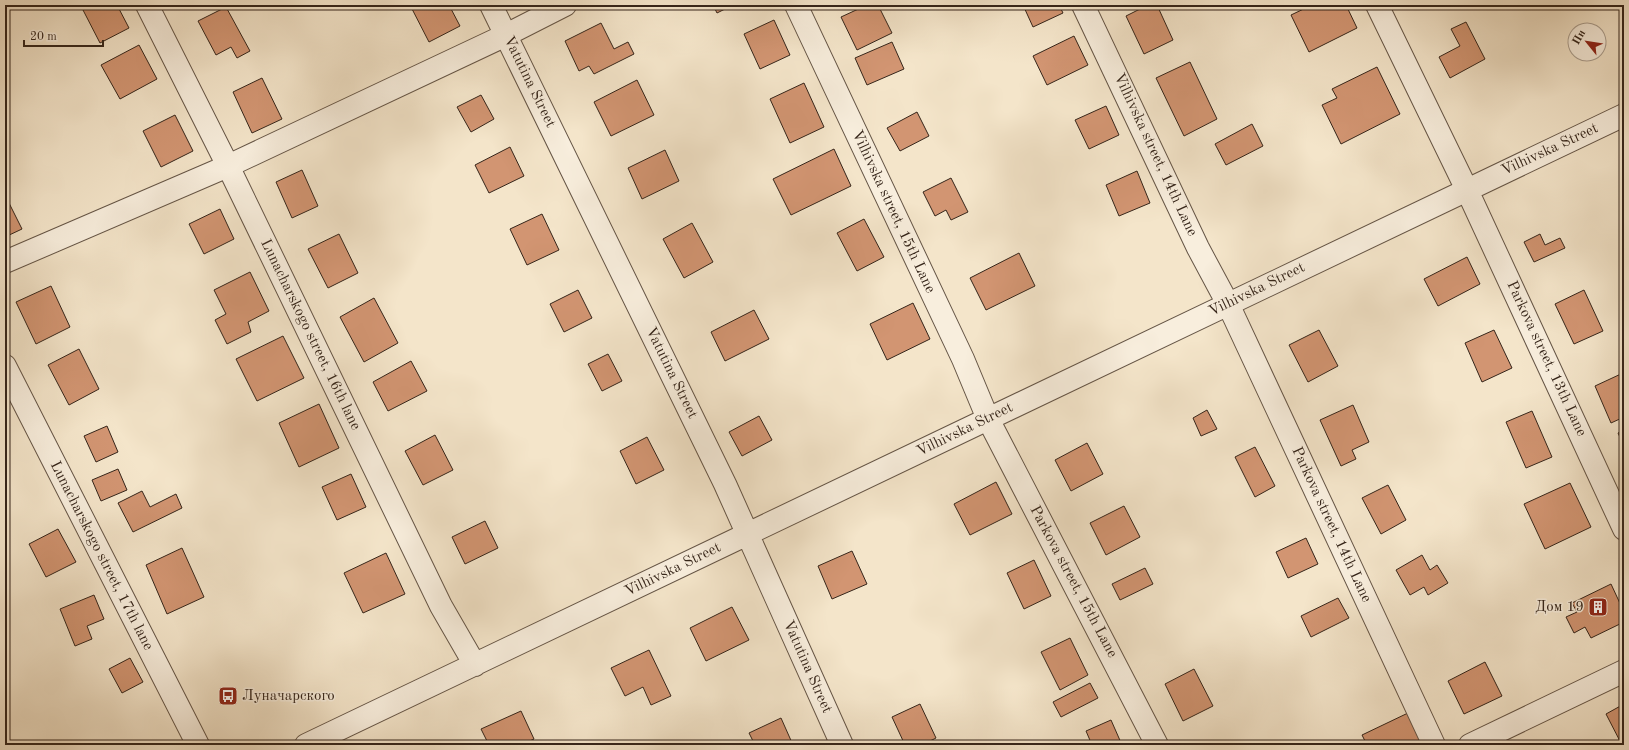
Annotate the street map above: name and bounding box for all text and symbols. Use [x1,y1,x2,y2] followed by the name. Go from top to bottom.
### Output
[24,22,103,48] scale bar
[1567,22,1607,62] north arrow
[1571,28,1588,47] text: Пн
[30,31,57,43] text: 20 m
[500,34,558,130] street label: Vatutina Street
[1111,71,1199,239] street label: Vilhivska street, 14th Lane
[1499,121,1601,179] street label: Vilhivska Street
[849,128,937,296] street label: Vilhivska street, 15th Lane
[257,237,363,433] street label: Lunacharskogo street, 16th lane
[1207,260,1307,320] street label: Vilhivska Street
[1503,279,1589,439] street label: Parkova street, 13th Lane
[642,325,700,421] street label: Vatutina Street
[915,400,1015,460] street label: Vilhivska Street
[1288,445,1374,605] street label: Parkova street, 14th Lane
[47,459,155,653] street label: Lunacharskogo street, 17th lane
[1027,504,1119,660] street label: Parkova street, 15th Lane
[623,540,723,600] street label: Vilhivska Street
[1587,596,1609,618] building icon: Дом 19
[1535,600,1584,615] place label: Дом 19
[780,618,834,716] street label: Vatutina Street
[217,685,239,707] bus stop icon: Луначарского
[242,689,335,704] place label: Луначарского

